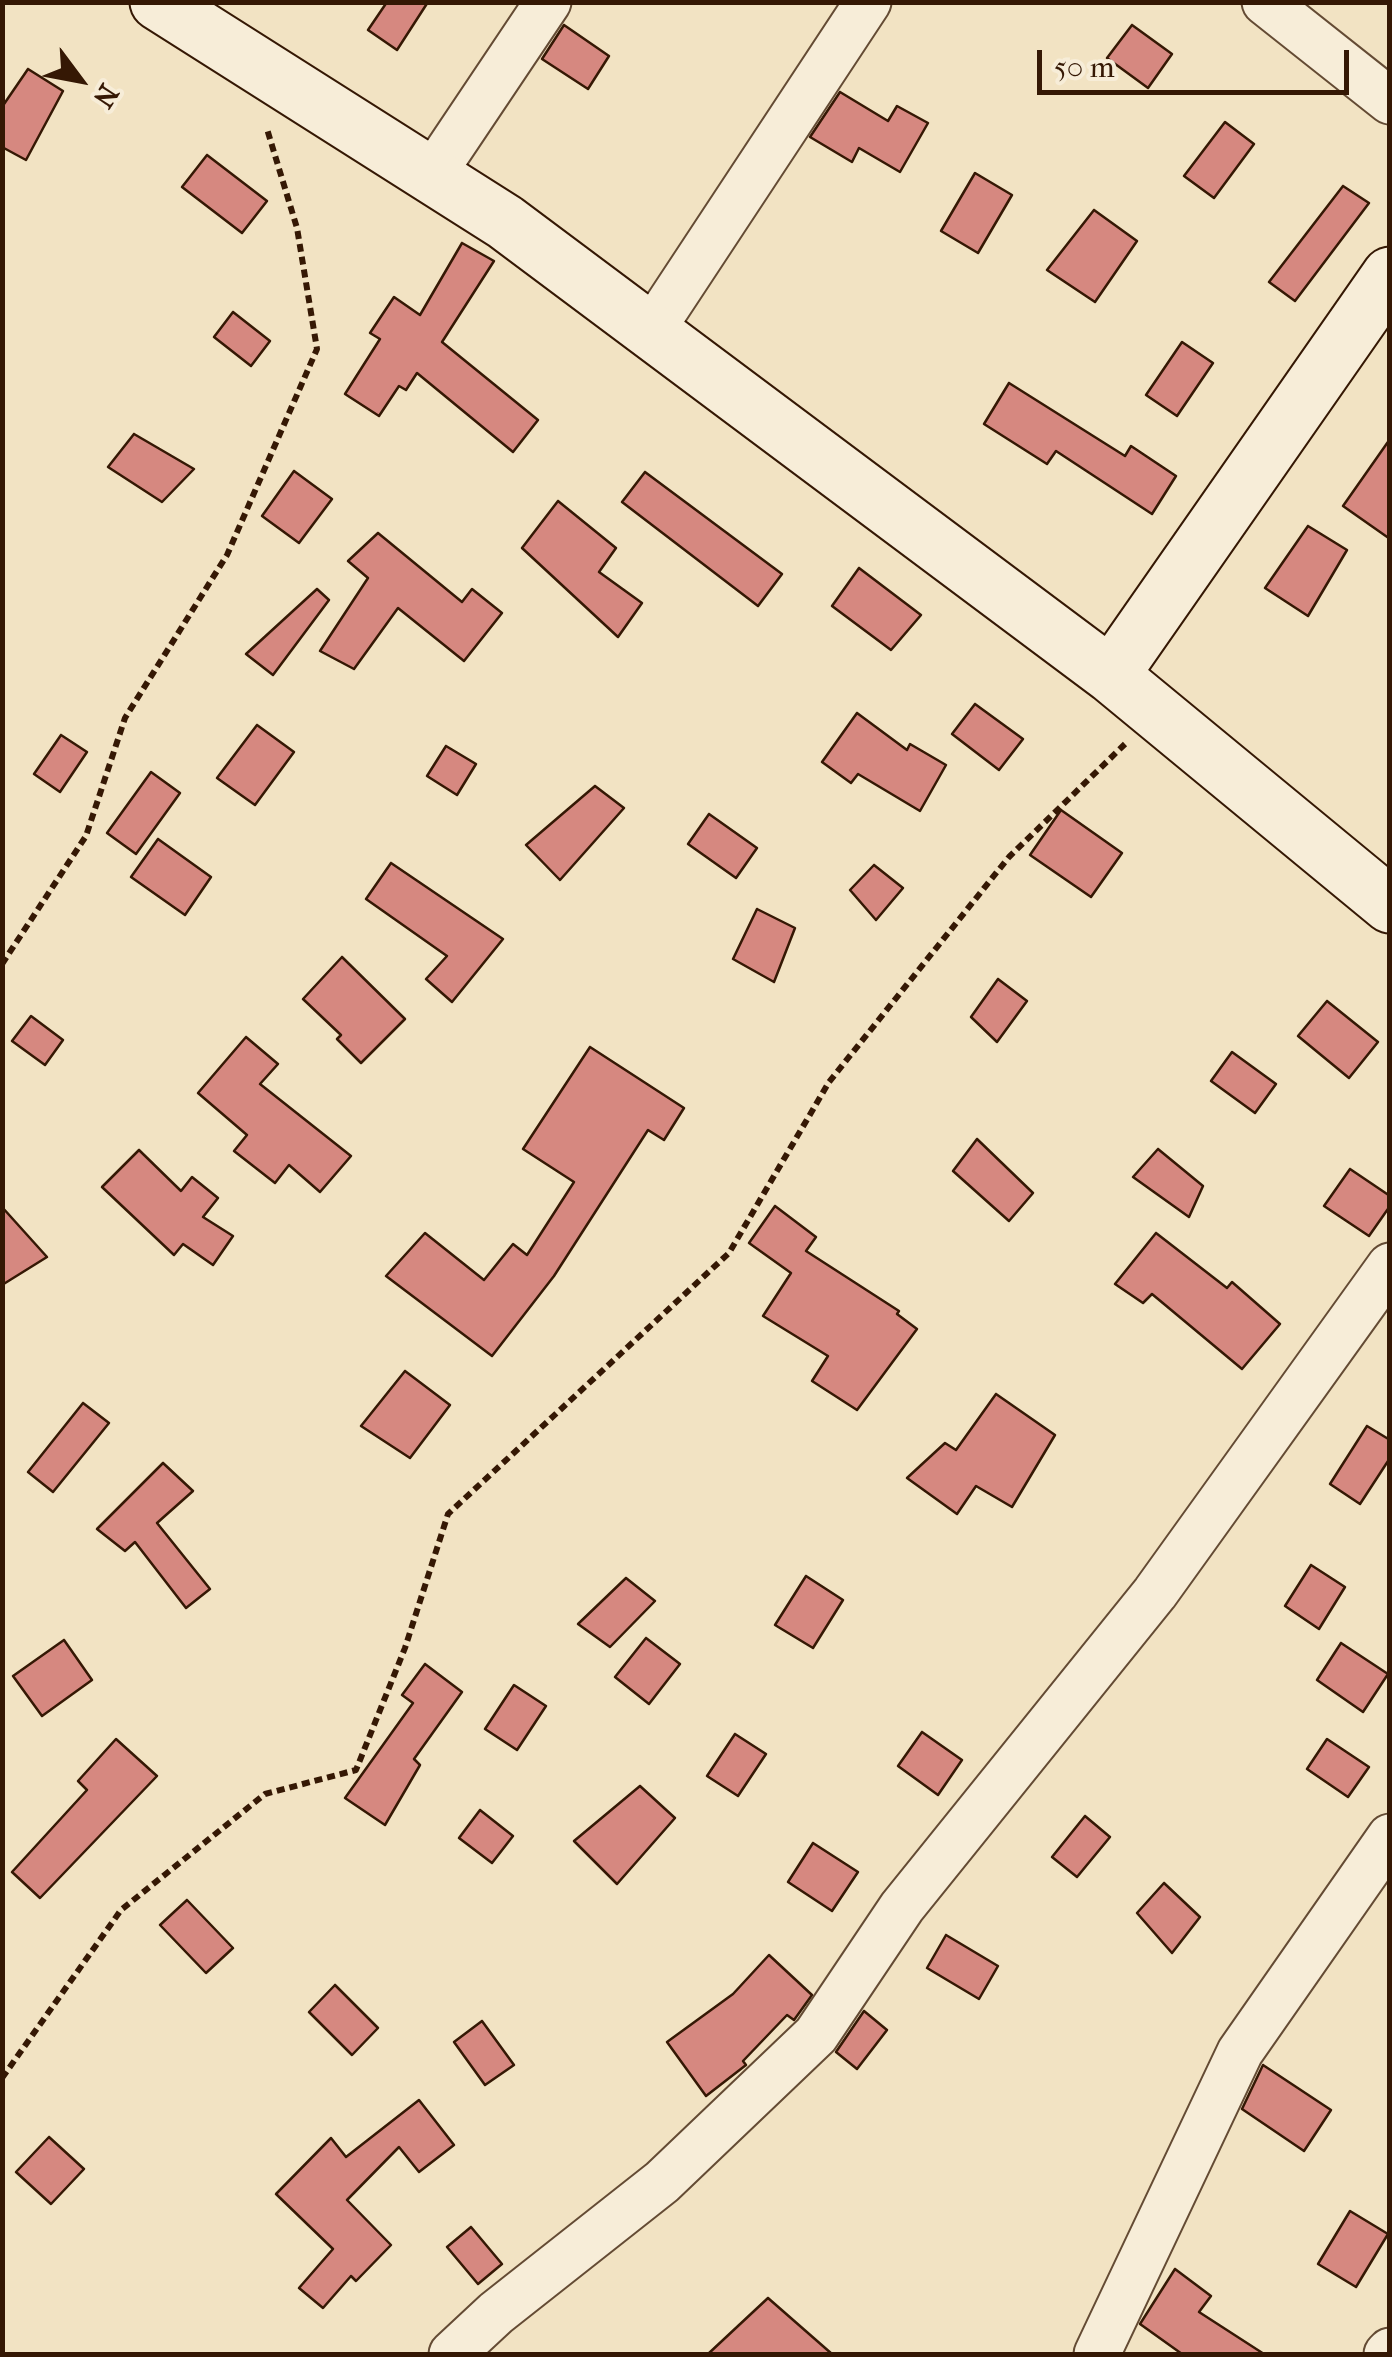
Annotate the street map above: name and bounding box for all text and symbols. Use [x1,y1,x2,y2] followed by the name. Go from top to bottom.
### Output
[30,30,130,130] north arrow
[1042,30,1354,92] scale bar
[1054,50,1115,85] text: 50 m
[86,78,125,114] text: N

